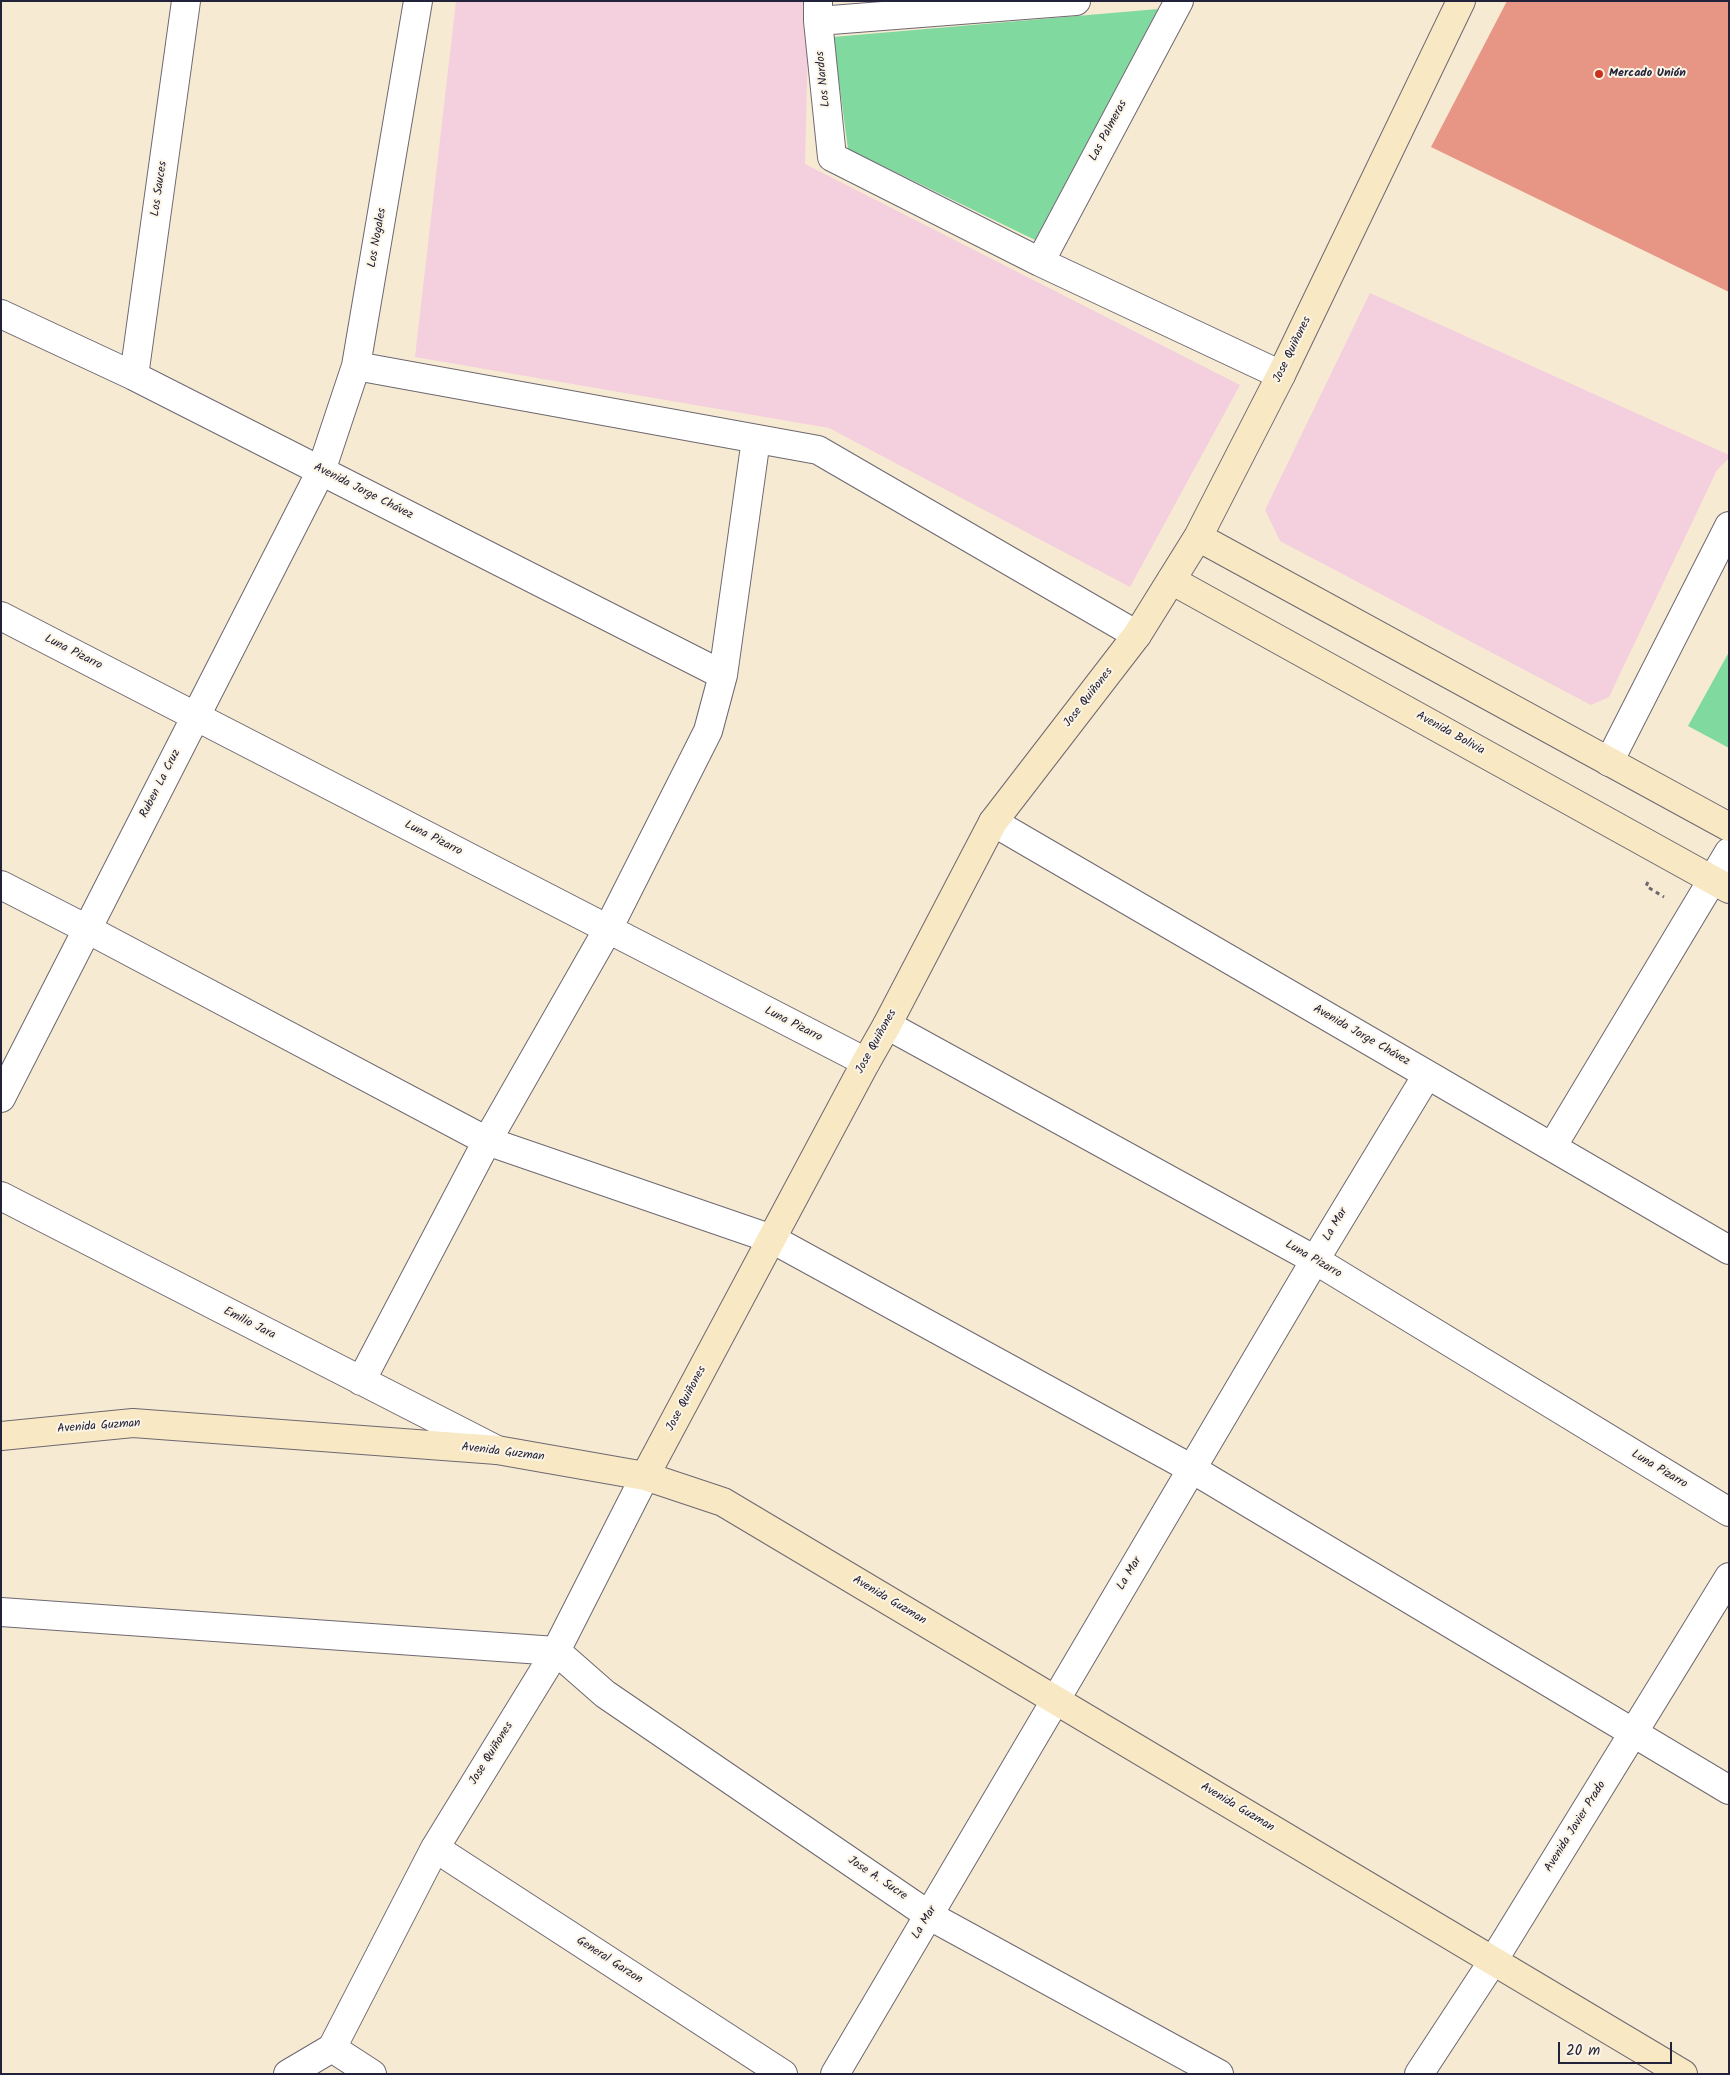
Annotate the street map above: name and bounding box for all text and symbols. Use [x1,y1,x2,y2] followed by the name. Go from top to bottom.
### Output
[814,50,834,108] street label: Los Nardos
[1609,67,1686,81] place label: Mercado Unión
[1593,68,1605,80] marker: Mercado Unión
[1087,98,1131,164] street label: Las Palmeras
[149,161,171,217] street label: Los Sauces
[366,207,390,269] street label: Los Nogales
[1271,315,1315,385] street label: Jose Quiñones
[311,461,415,523] street label: Avenida Jorge Chávez
[42,632,104,674] street label: Luna Pizarro
[1061,665,1117,731] street label: Jose Quiñones
[1413,709,1487,759] street label: Avenida Bolivia
[138,747,184,821] street label: Ruben La Cruz
[402,818,464,860] street label: Luna Pizarro
[1310,1002,1412,1070] street label: Avenida Jorge Chávez
[762,1004,824,1046] street label: Luna Pizarro
[853,1007,901,1077] street label: Jose Quiñones
[1321,1206,1351,1244] street label: La Mar
[1282,1238,1344,1282] street label: Luna Pizarro
[221,1305,277,1343] street label: Emilio Jara
[664,1364,710,1434] street label: Jose Quiñones
[57,1417,141,1437] street label: Avenida Guzman
[461,1441,545,1465] street label: Avenida Guzman
[1628,1448,1690,1492] street label: Luna Pizarro
[1115,1555,1145,1593] street label: La Mar
[850,1573,928,1629] street label: Avenida Guzman
[467,1720,517,1788] street label: Jose Quiñones
[1542,1779,1610,1875] street label: Avenida Javier Prado
[1198,1780,1276,1836] street label: Avenida Guzman
[845,1854,909,1904] street label: Jose A. Sucre
[910,1904,940,1942] street label: La Mar
[573,1934,645,1988] street label: General Garzon
[1560,2032,1674,2064] scale bar
[1566,2039,1600,2063] text: 20 m

